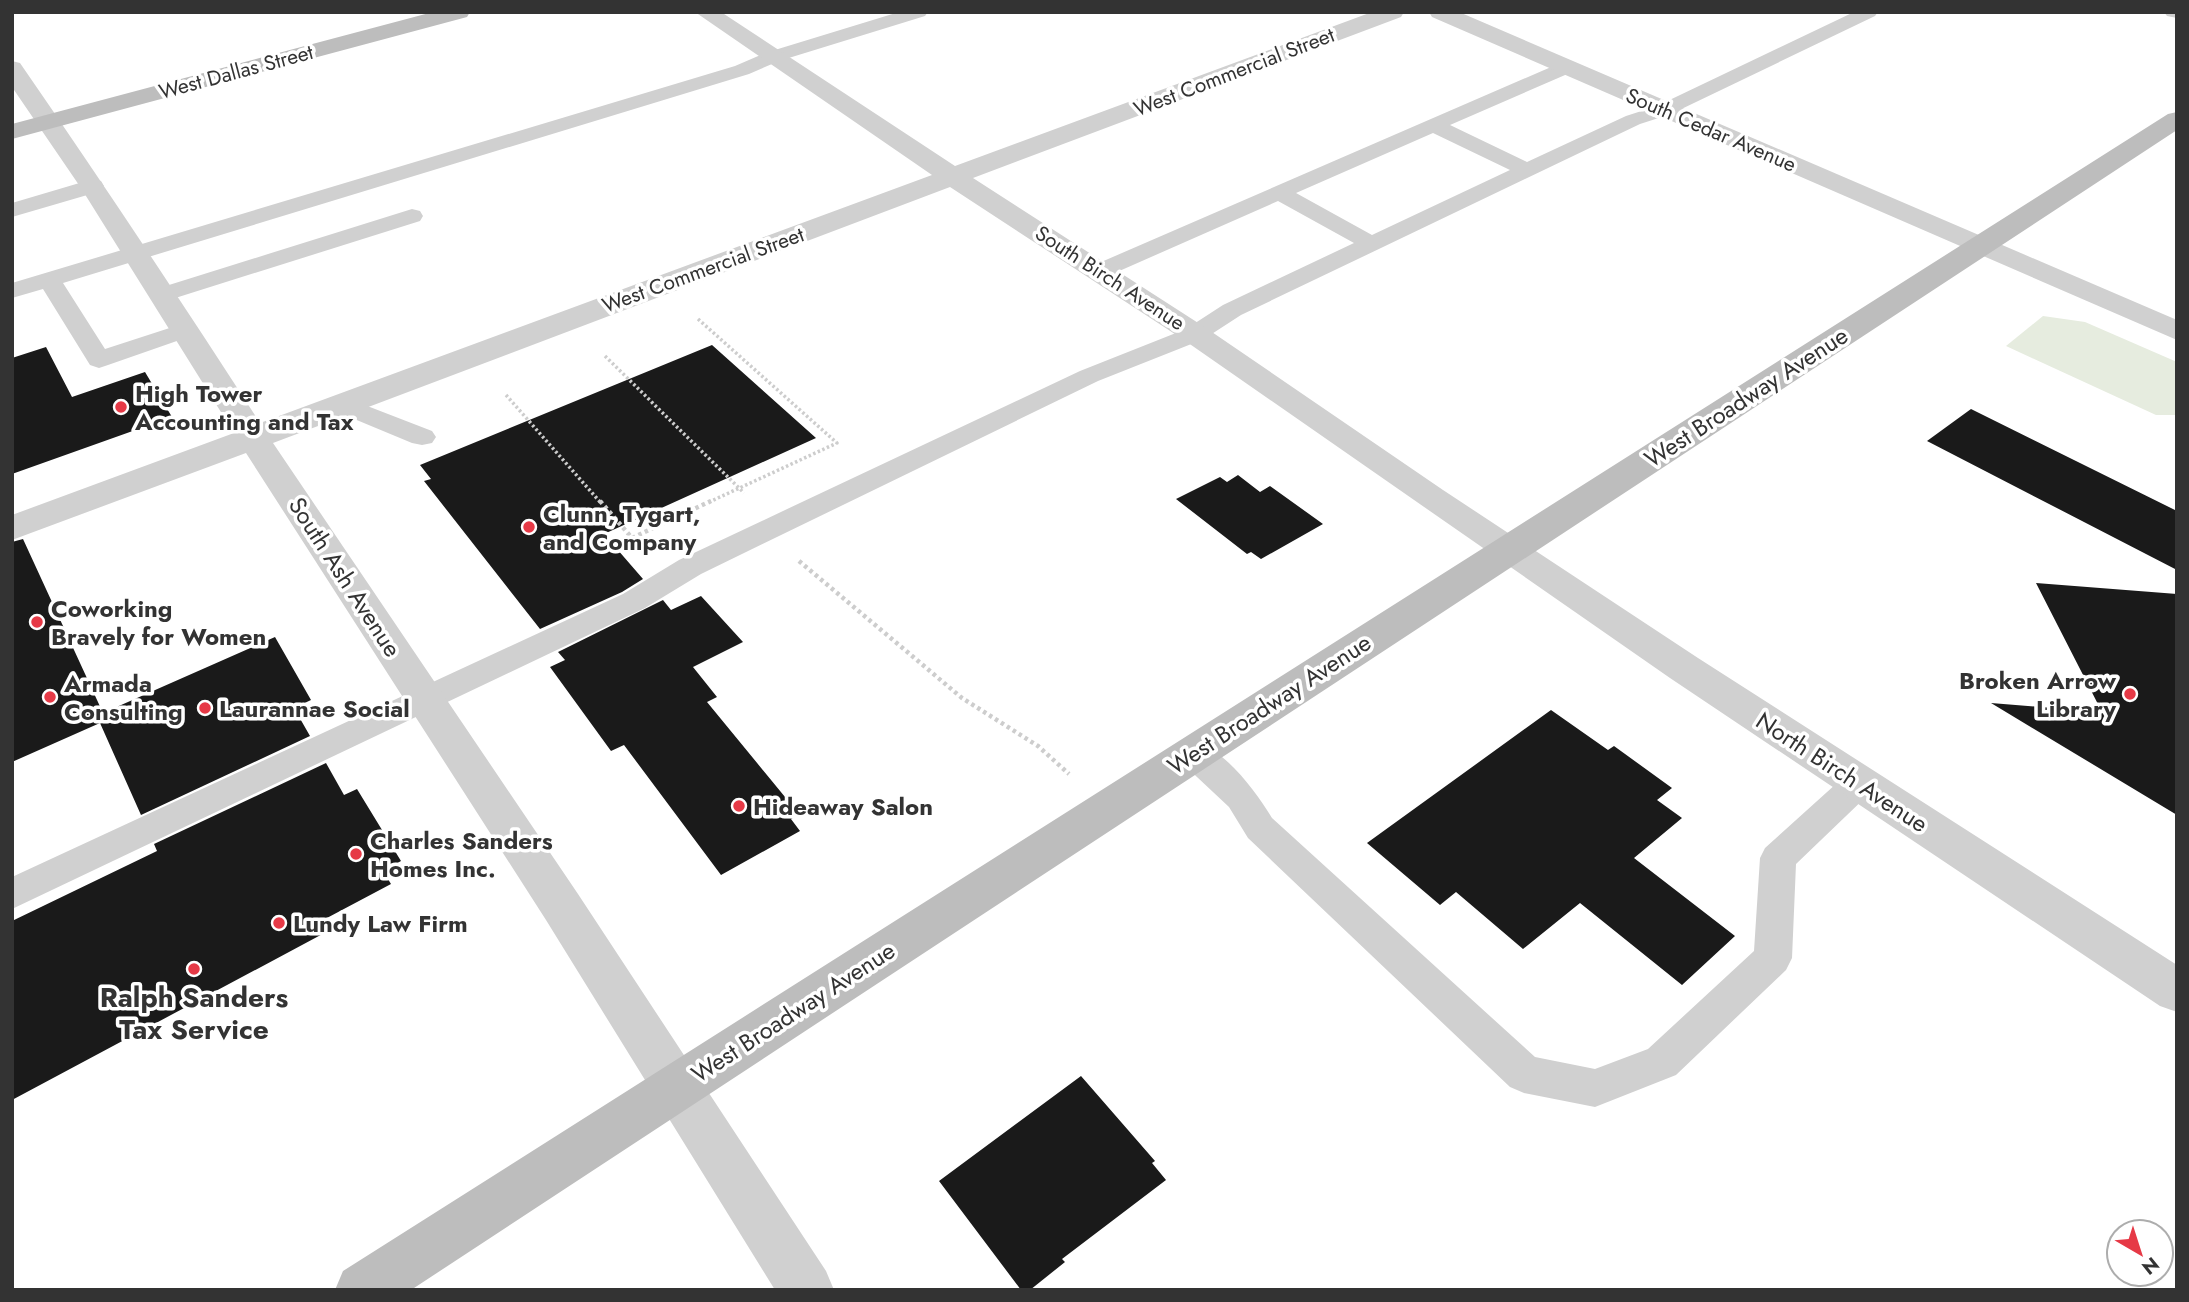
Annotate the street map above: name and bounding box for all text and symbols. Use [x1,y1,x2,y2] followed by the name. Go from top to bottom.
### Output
[1129,20,1339,124] street label: West Commercial Street
[155,37,317,107] street label: West Dallas Street
[1621,81,1801,180] street label: South Cedar Avenue
[1029,218,1191,338] street label: South Birch Avenue
[598,219,808,321] street label: West Commercial Street
[1637,318,1855,476] street label: West Broadway Avenue
[134,376,354,439] place label: High Tower Accounting and Tax
[113,399,129,415] marker: High Tower Accounting and Tax
[280,490,410,664] street label: South Ash Avenue
[543,496,700,559] place label: Clunn, Tygart, and Company
[521,519,537,535] marker: Clunn, Tygart, and Company
[51,591,266,654] place label: Coworking Bravely for Women
[29,614,45,630] marker: Coworking Bravely for Women
[1160,625,1378,783] street label: West Broadway Avenue
[1959,663,2117,726] place label: Broken Arrow Library
[63,666,183,729] place label: Armada Consulting
[2122,686,2138,702] marker: Broken Arrow Library
[42,689,58,705] marker: Armada Consulting
[219,691,410,726] place label: Laurannae Social
[197,700,213,716] marker: Laurannae Social
[1749,703,1935,841] street label: North Birch Avenue
[753,789,933,824] place label: Hideaway Salon
[731,798,747,814] marker: Hideaway Salon
[370,823,553,886] place label: Charles Sanders Homes Inc.
[348,846,364,862] marker: Charles Sanders Homes Inc.
[293,906,468,941] place label: Lundy Law Firm
[271,915,287,931] marker: Lundy Law Firm
[684,933,902,1091] street label: West Broadway Avenue
[186,961,202,977] marker: Ralph Sanders Tax Service
[100,977,289,1050] place label: Ralph Sanders Tax Service
[2105,1218,2175,1288] north arrow
[2136,1251,2165,1281] text: N

